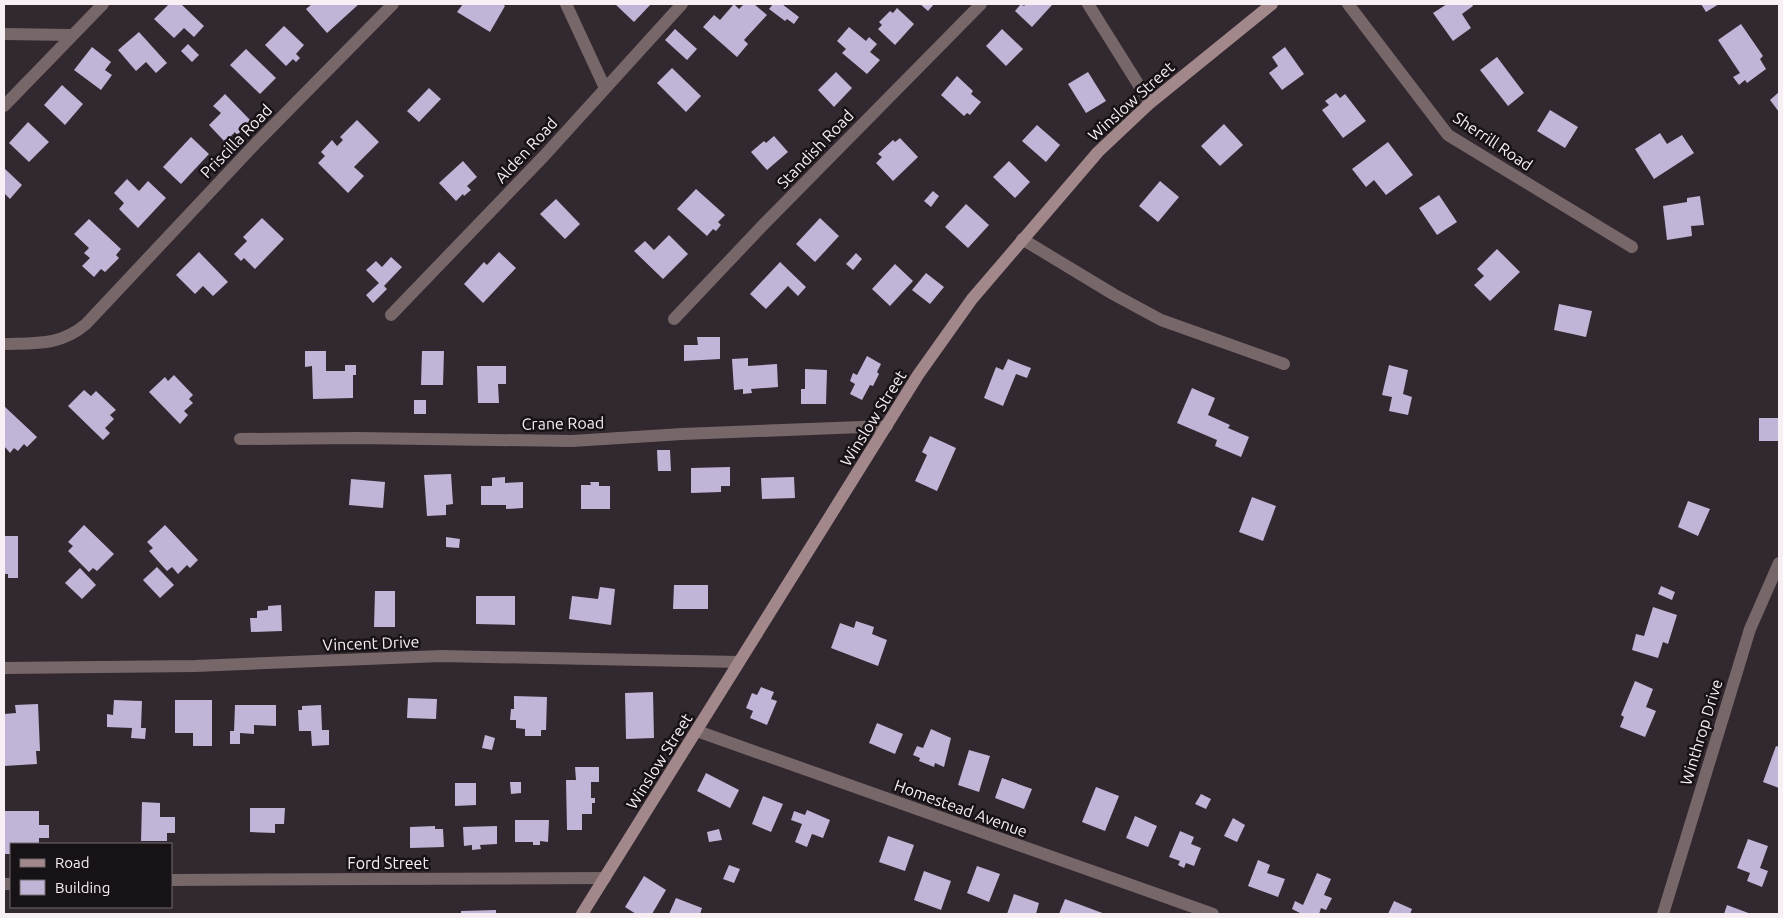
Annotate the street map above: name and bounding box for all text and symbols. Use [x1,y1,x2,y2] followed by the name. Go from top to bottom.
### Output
[1084,57,1178,144] street label: Winslow Street
[197,101,275,181] street label: Priscilla Road
[773,106,857,192] street label: Standish Road
[1450,108,1536,174] street label: Sherrill Road
[491,114,561,186] street label: Alden Road
[836,366,910,469] street label: Winslow Street
[522,413,604,433] street label: Crane Road
[322,632,420,654] street label: Vincent Drive
[1676,677,1726,787] street label: Winthrop Drive
[622,709,696,812] street label: Winslow Street
[892,776,1030,840] street label: Homestead Avenue
[10,843,172,908] legend
[55,854,90,871] text: Road
[347,854,429,872] street label: Ford Street
[55,879,110,896] text: Building

